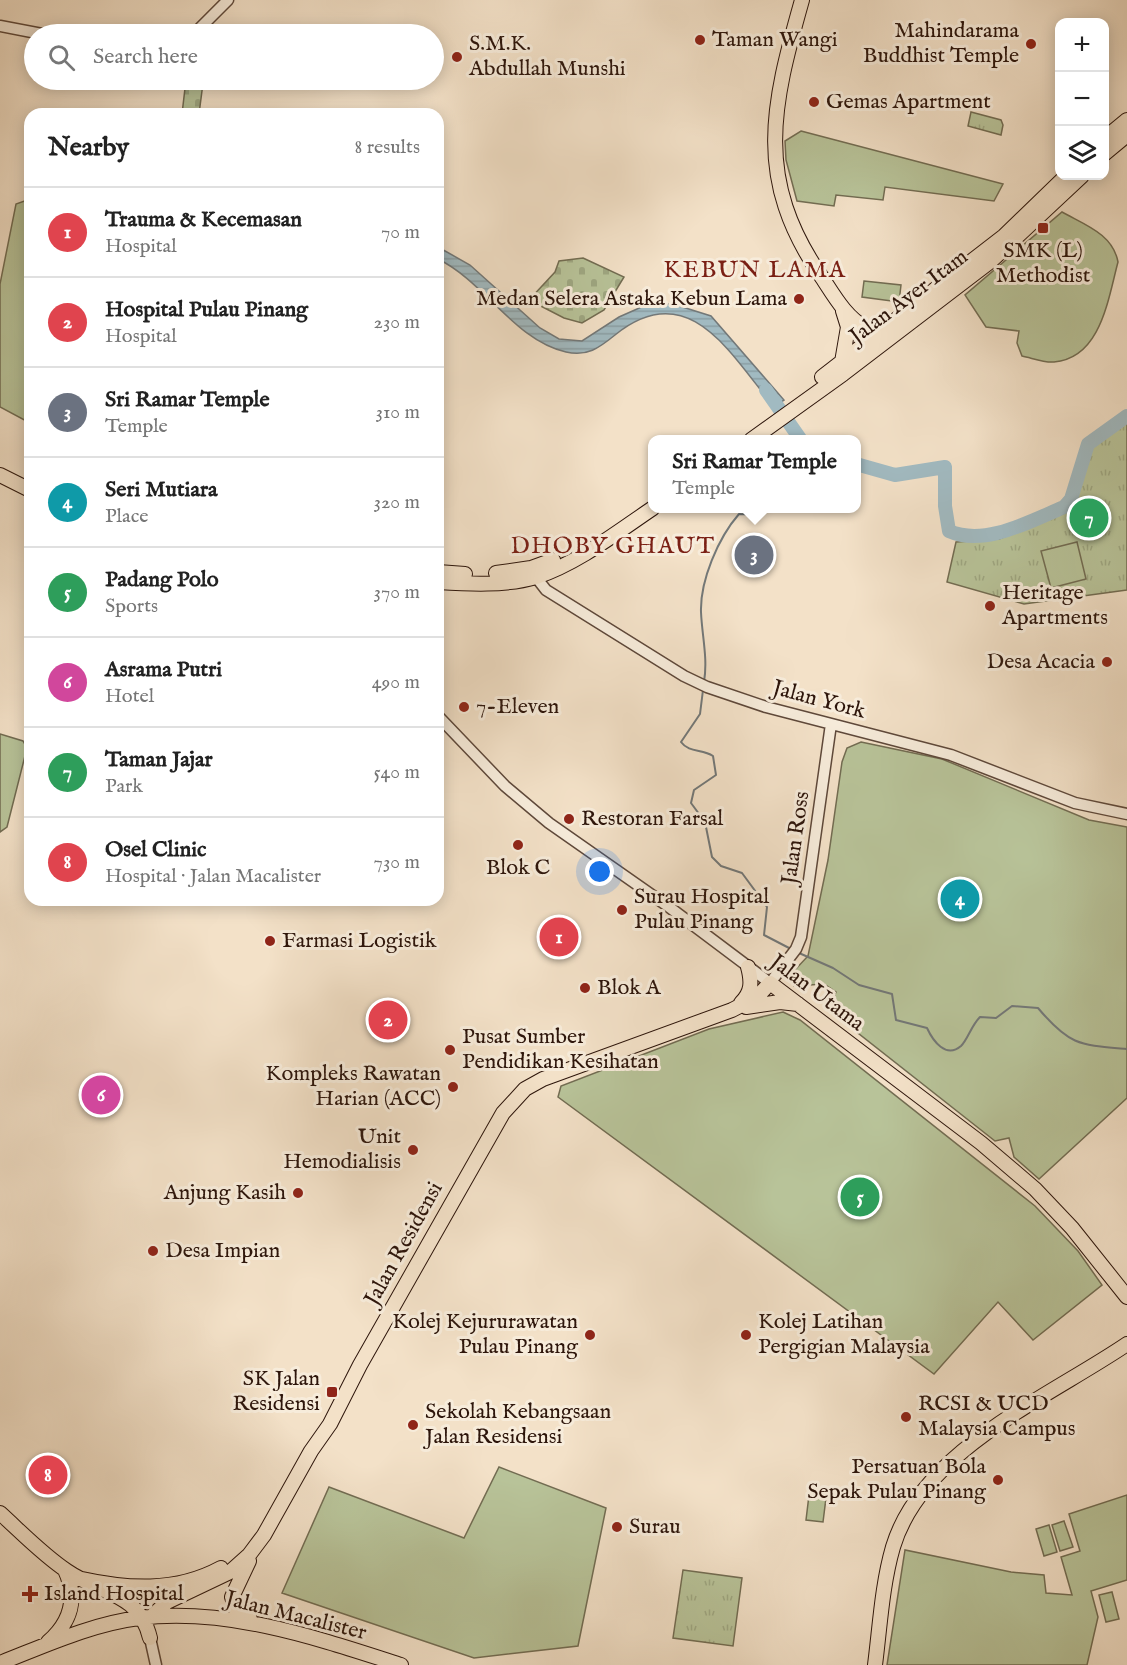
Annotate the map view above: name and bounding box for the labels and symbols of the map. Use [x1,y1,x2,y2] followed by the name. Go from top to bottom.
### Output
[863,17,1019,70] place label: Mahindarama Buddhist Temple
[712,26,838,54] place label: Taman Wangi
[468,30,626,83] place label: S.M.K. Abdullah Munshi
[693,33,707,47] marker: Taman Wangi
[1024,37,1038,51] marker: Mahindarama Buddhist Temple
[450,50,464,64] marker: S.M.K. Abdullah Munshi
[826,88,991,116] place label: Gemas Apartment
[807,95,821,109] marker: Gemas Apartment
[1036,221,1050,235] marker: SMK (L) Methodist
[996,237,1091,290] place label: SMK (L) Methodist
[842,243,974,352] street label: Jalan Ayer Itam
[664,255,846,286] district label: KEBUN LAMA
[476,285,787,313] place label: Medan Selera Astaka Kebun Lama
[792,292,806,306] marker: Medan Selera Astaka Kebun Lama
[1070,496,1108,540] pin: 7
[510,531,716,562] district label: DHOBY GHAUT
[734,532,774,578] pin: 3
[1001,579,1108,632] place label: Heritage Apartments
[983,599,997,613] marker: Heritage Apartments
[987,648,1095,676] place label: Desa Acacia
[1100,655,1114,669] marker: Desa Acacia
[767,673,869,726] street label: Jalan York
[476,693,560,721] place label: 7-Eleven
[457,700,471,714] marker: 7-Eleven
[775,790,816,889] street label: Jalan Ross
[581,805,723,833] place label: Restoran Farsal
[562,812,576,826] marker: Restoran Farsal
[511,838,525,852] marker: Blok C
[486,854,550,882] place label: Blok C
[585,857,614,886] your location
[940,876,980,922] pin: 4
[634,883,769,936] place label: Surau Hospital Pulau Pinang
[615,903,629,917] marker: Surau Hospital Pulau Pinang
[540,914,578,960] pin: 1
[282,927,437,955] place label: Farmasi Logistik
[263,934,277,948] marker: Farmasi Logistik
[762,946,870,1038] street label: Jalan Utama
[597,974,662,1002] place label: Blok A
[578,981,592,995] marker: Blok A
[368,998,408,1042] pin: 2
[462,1023,659,1076] place label: Pusat Sumber Pendidikan Kesihatan
[443,1043,457,1057] marker: Pusat Sumber Pendidikan Kesihatan
[266,1060,441,1113] place label: Kompleks Rawatan Harian (ACC)
[82,1072,120,1118] pin: 6
[446,1080,460,1094] marker: Kompleks Rawatan Harian (ACC)
[283,1123,401,1176] place label: Unit Hemodialisis
[406,1143,420,1157] marker: Unit Hemodialisis
[840,1174,880,1220] pin: 5
[357,1177,450,1313] street label: Jalan Residensi
[163,1179,286,1207] place label: Anjung Kasih
[291,1186,305,1200] marker: Anjung Kasih
[165,1237,280,1265] place label: Desa Impian
[146,1244,160,1258] marker: Desa Impian
[392,1308,579,1361] place label: Kolej Kejururawatan Pulau Pinang
[758,1308,930,1361] place label: Kolej Latihan Pergigian Malaysia
[583,1328,597,1342] marker: Kolej Kejururawatan Pulau Pinang
[739,1328,753,1342] marker: Kolej Latihan Pergigian Malaysia
[233,1365,320,1418] place label: SK Jalan Residensi
[325,1385,339,1399] marker: SK Jalan Residensi
[918,1390,1075,1443] place label: RCSI & UCD Malaysia Campus
[422,1398,611,1451] place label: Sekolah Kebangsaan Jalan Residensi
[899,1410,913,1424] marker: RCSI & UCD Malaysia Campus
[406,1418,420,1432] marker: Sekolah Kebangsaan Jalan Residensi
[28,1452,68,1498] pin: 8
[807,1453,987,1506] place label: Persatuan Bola Sepak Pulau Pinang
[991,1473,1005,1487] marker: Persatuan Bola Sepak Pulau Pinang
[629,1513,681,1541] place label: Surau
[610,1520,624,1534] marker: Surau
[44,1580,184,1608] place label: Island Hospital
[220,1584,369,1647] street label: Jalan Macalister
[21,1585,39,1603] marker: Island Hospital

